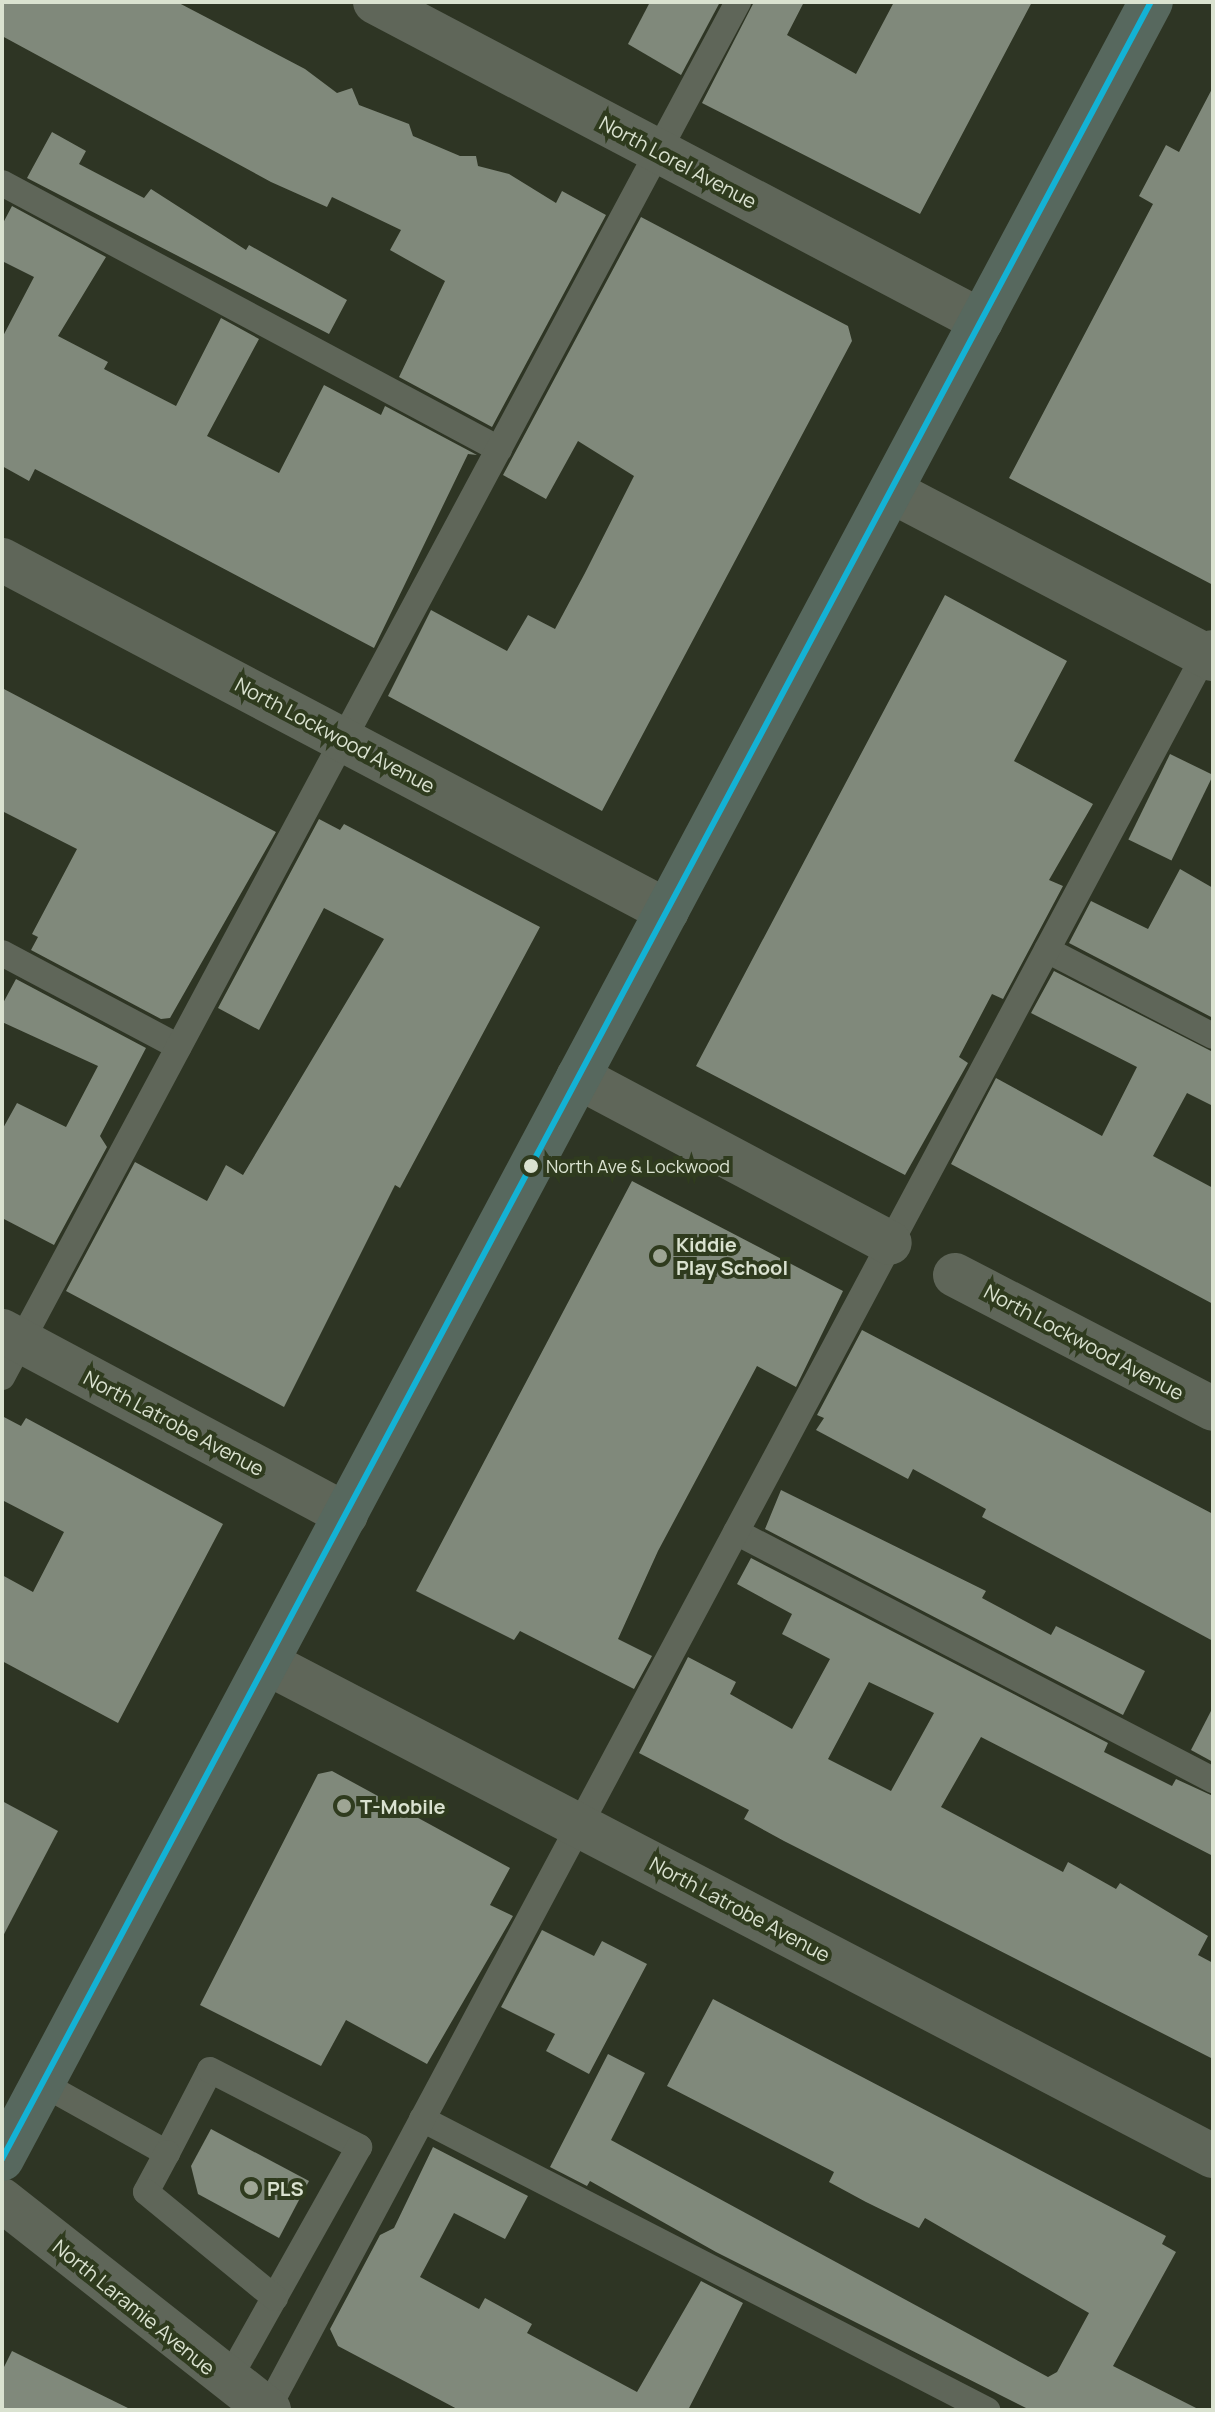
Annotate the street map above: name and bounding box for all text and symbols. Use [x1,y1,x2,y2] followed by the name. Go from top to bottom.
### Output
[595,110,761,214] street label: North Lorel Avenue
[231,672,439,798] street label: North Lockwood Avenue
[546,1155,730,1177] place label: North Ave & Lockwood
[523,1158,539,1174] marker: North Ave & Lockwood
[676,1232,788,1279] place label: Kiddie Play School
[651,1247,669,1265] marker: Kiddie Play School
[980,1279,1188,1405] street label: North Lockwood Avenue
[80,1365,268,1481] street label: North Latrobe Avenue
[360,1794,446,1818] place label: T-Mobile
[335,1797,353,1815] marker: T-Mobile
[646,1851,834,1967] street label: North Latrobe Avenue
[267,2176,304,2200] place label: PLS
[242,2179,260,2197] marker: PLS
[48,2234,220,2380] street label: North Laramie Avenue

